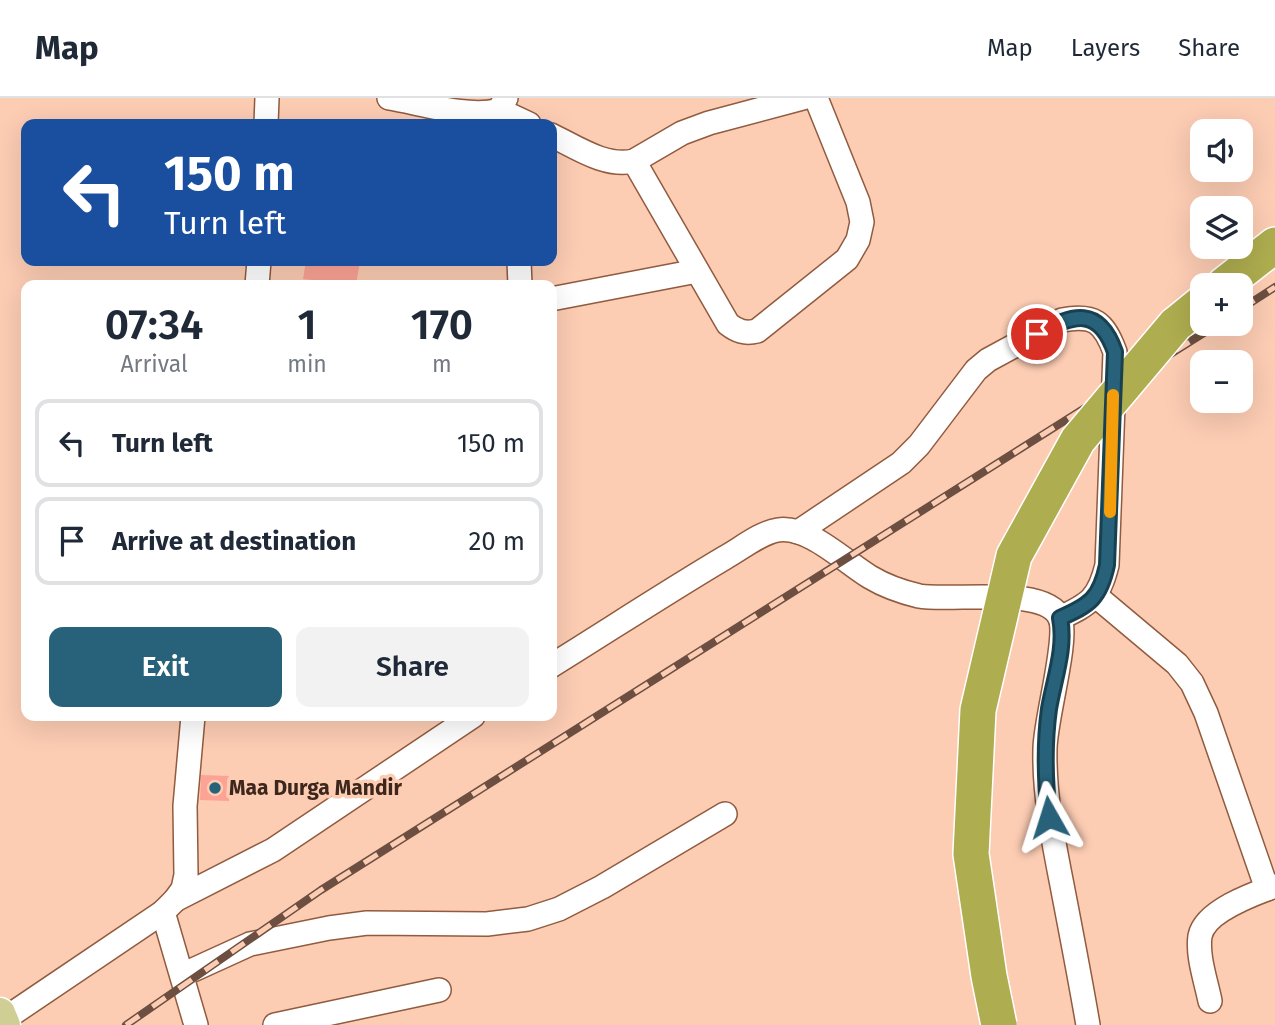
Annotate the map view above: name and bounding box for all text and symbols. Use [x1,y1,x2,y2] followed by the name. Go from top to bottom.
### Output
[35,28,99,68] text: Map
[987,34,1033,62] text: Map
[1071,34,1140,62] text: Layers
[1178,34,1240,62] text: Share
[1190,119,1253,413] map controls
[1190,119,1253,182] button: sound
[164,144,295,203] text: 150 m
[49,147,140,238] icon: left
[1190,196,1253,259] button: layers
[164,204,286,242] text: Turn left
[1190,273,1253,336] button: +
[105,300,203,350] text: 07:34
[297,300,317,350] text: 1
[411,300,473,350] text: 170
[1007,304,1067,364] pin
[1018,315,1056,353] icon: arrive
[120,350,188,378] text: Arrival
[287,350,327,378] text: min
[432,350,452,378] text: m
[1190,350,1253,413] button: −
[53,424,91,462] icon: left
[112,428,213,459] text: Turn left
[457,428,525,459] text: 150 m
[53,522,91,560] icon: arrive
[112,526,356,557] text: Arrive at destination
[468,526,525,557] text: 20 m
[49,627,282,707] button: Exit
[296,627,529,707] button: Share
[229,775,402,801] place label: Maa Durga Mandir
[207,780,223,796] marker: Maa Durga Mandir
[1012,780,1086,854] position arrow

